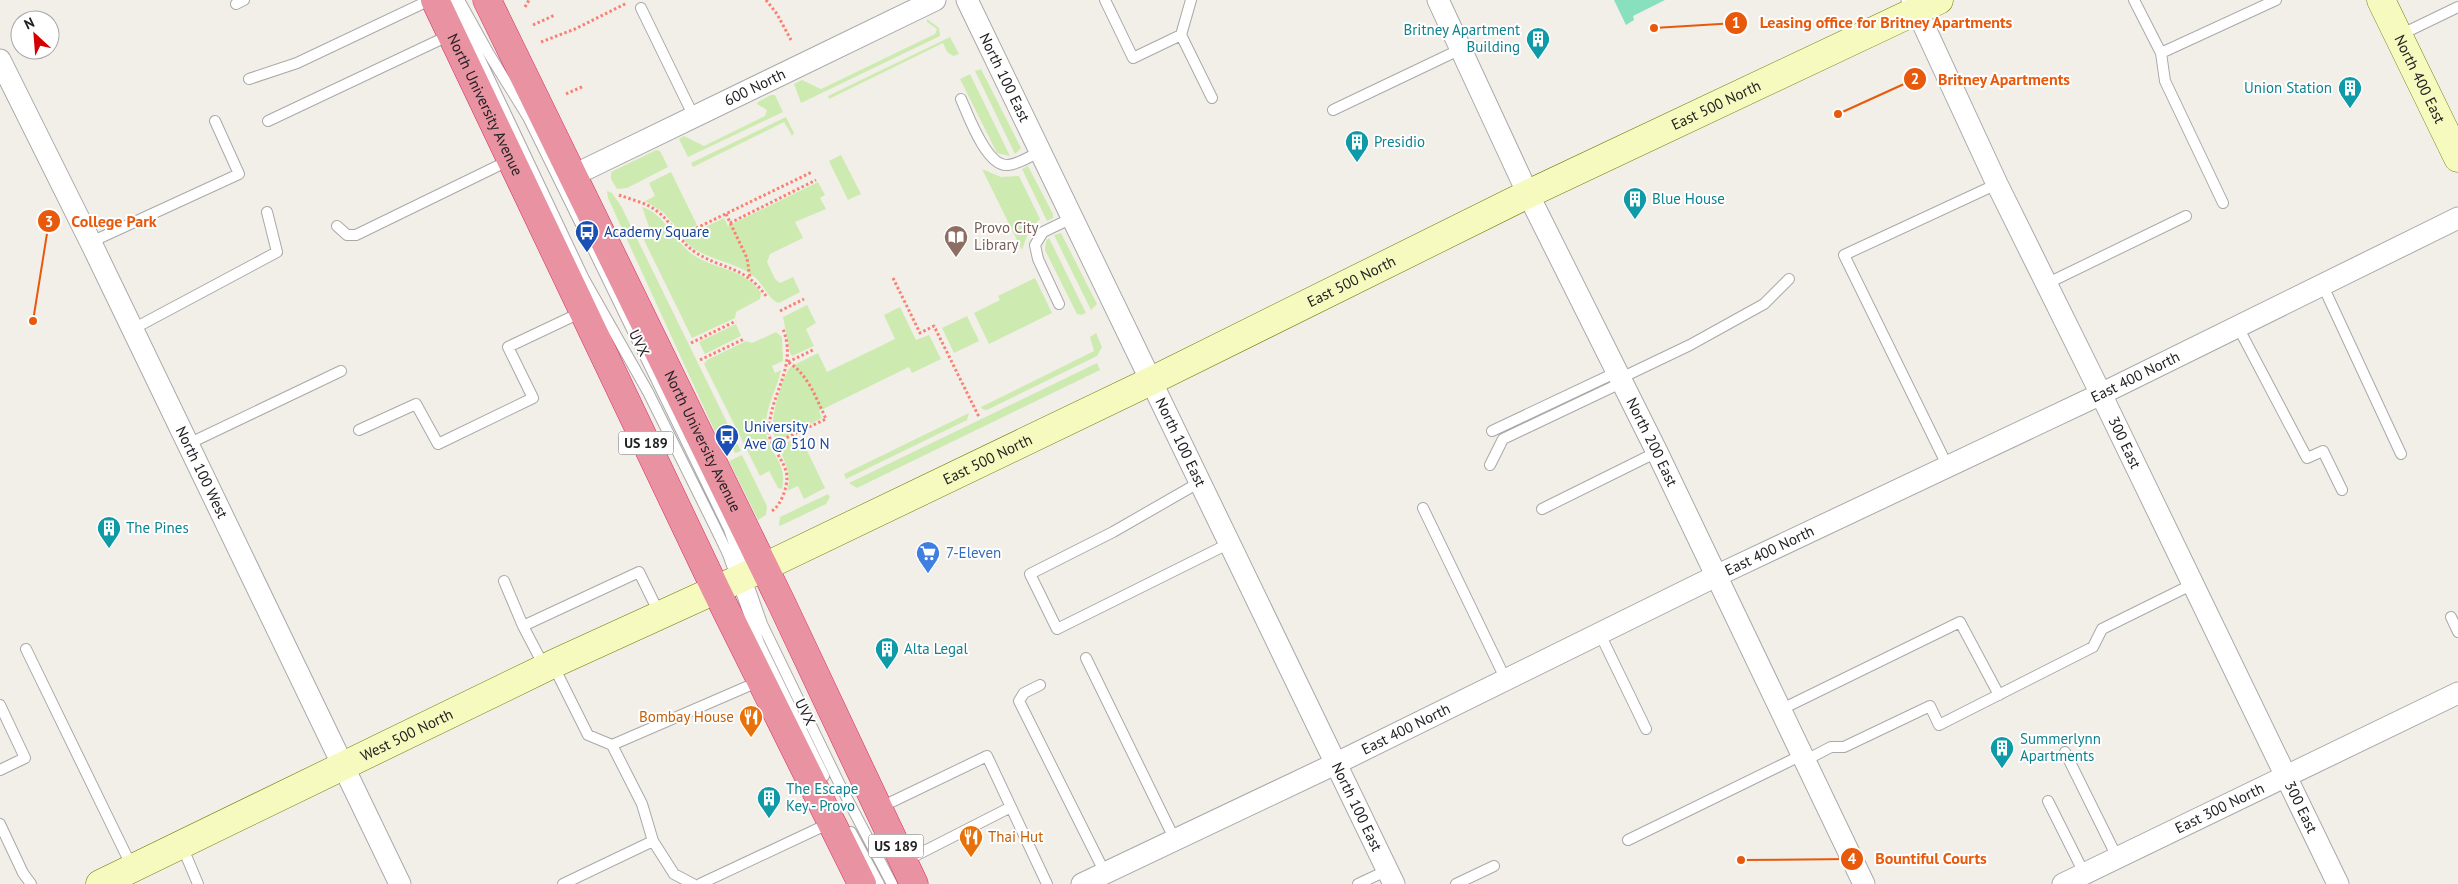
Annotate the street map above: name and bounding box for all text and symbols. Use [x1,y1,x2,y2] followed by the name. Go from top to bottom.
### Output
[1724,7,2023,38] callout: Leasing office for Britney Apartments
[10,10,60,60] north arrow
[1760,12,2013,32] text: Leasing office for Britney Apartments
[21,13,37,33] text: N
[1732,13,1740,32] text: 1
[1404,20,1520,56] place label: Britney Apartment Building
[1525,26,1551,60] building icon: Britney Apartment Building
[443,30,527,179] street label: North University Avenue
[975,30,1034,125] street label: North 100 East
[2390,31,2450,126] street label: North 400 East
[721,64,788,110] street label: 600 North
[1903,64,2081,95] callout: Britney Apartments
[1911,69,1919,88] text: 2
[1938,69,2070,89] text: Britney Apartments
[2337,75,2363,109] building icon: Union Station
[1668,76,1764,134] street label: East 500 North
[2244,78,2332,97] place label: Union Station
[1344,129,1370,163] building icon: Presidio
[1374,132,1425,151] place label: Presidio
[1622,186,1648,220] building icon: Blue House
[1652,189,1725,208] place label: Blue House
[36,206,166,237] callout: College Park
[71,211,157,231] text: College Park
[45,212,53,231] text: 3
[974,218,1039,254] place label: Provo City Library
[574,219,600,253] bus stop icon: Academy Square
[604,222,709,241] place label: Academy Square
[943,224,969,258] library icon: Provo City Library
[1304,251,1399,311] street label: East 500 North
[625,326,654,359] street label: UVX
[2088,347,2183,406] street label: East 400 North
[660,367,746,515] street label: North University Avenue
[1151,394,1211,490] street label: North 100 East
[1622,394,1682,489] street label: North 200 East
[2104,413,2146,471] street label: 300 East
[744,417,830,453] place label: University Ave @ 510 N
[172,423,232,521] street label: North 100 West
[714,423,740,457] bus stop icon: University Ave @ 510 N
[940,430,1035,489] street label: East 500 North
[618,432,674,454] road number: US 189
[96,515,122,549] building icon: The Pines
[126,518,189,537] place label: The Pines
[1722,521,1817,579] street label: East 400 North
[915,540,941,574] supermarket icon: 7-Eleven
[946,543,1001,562] place label: 7-Eleven
[874,636,900,670] building icon: Alta Legal
[904,639,969,658] place label: Alta Legal
[791,695,820,728] street label: UVX
[1358,699,1453,758] street label: East 400 North
[357,704,456,765] street label: West 500 North
[738,704,764,738] restaurant icon: Bombay House
[639,707,734,726] place label: Bombay House
[2020,729,2101,765] place label: Summerlynn Apartments
[1989,735,2015,769] building icon: Summerlynn Apartments
[1328,759,1387,854] street label: North 100 East
[2172,778,2267,837] street label: East 300 North
[2281,778,2322,836] street label: 300 East
[786,779,858,815] place label: The Escape Key - Provo
[756,785,782,819] building icon: The Escape Key - Provo
[958,824,984,858] restaurant icon: Thai Hut
[988,827,1043,846] place label: Thai Hut
[868,834,924,858] road number: US 189
[1840,843,1997,874] callout: Bountiful Courts
[1875,848,1987,868] text: Bountiful Courts
[1848,849,1857,868] text: 4

